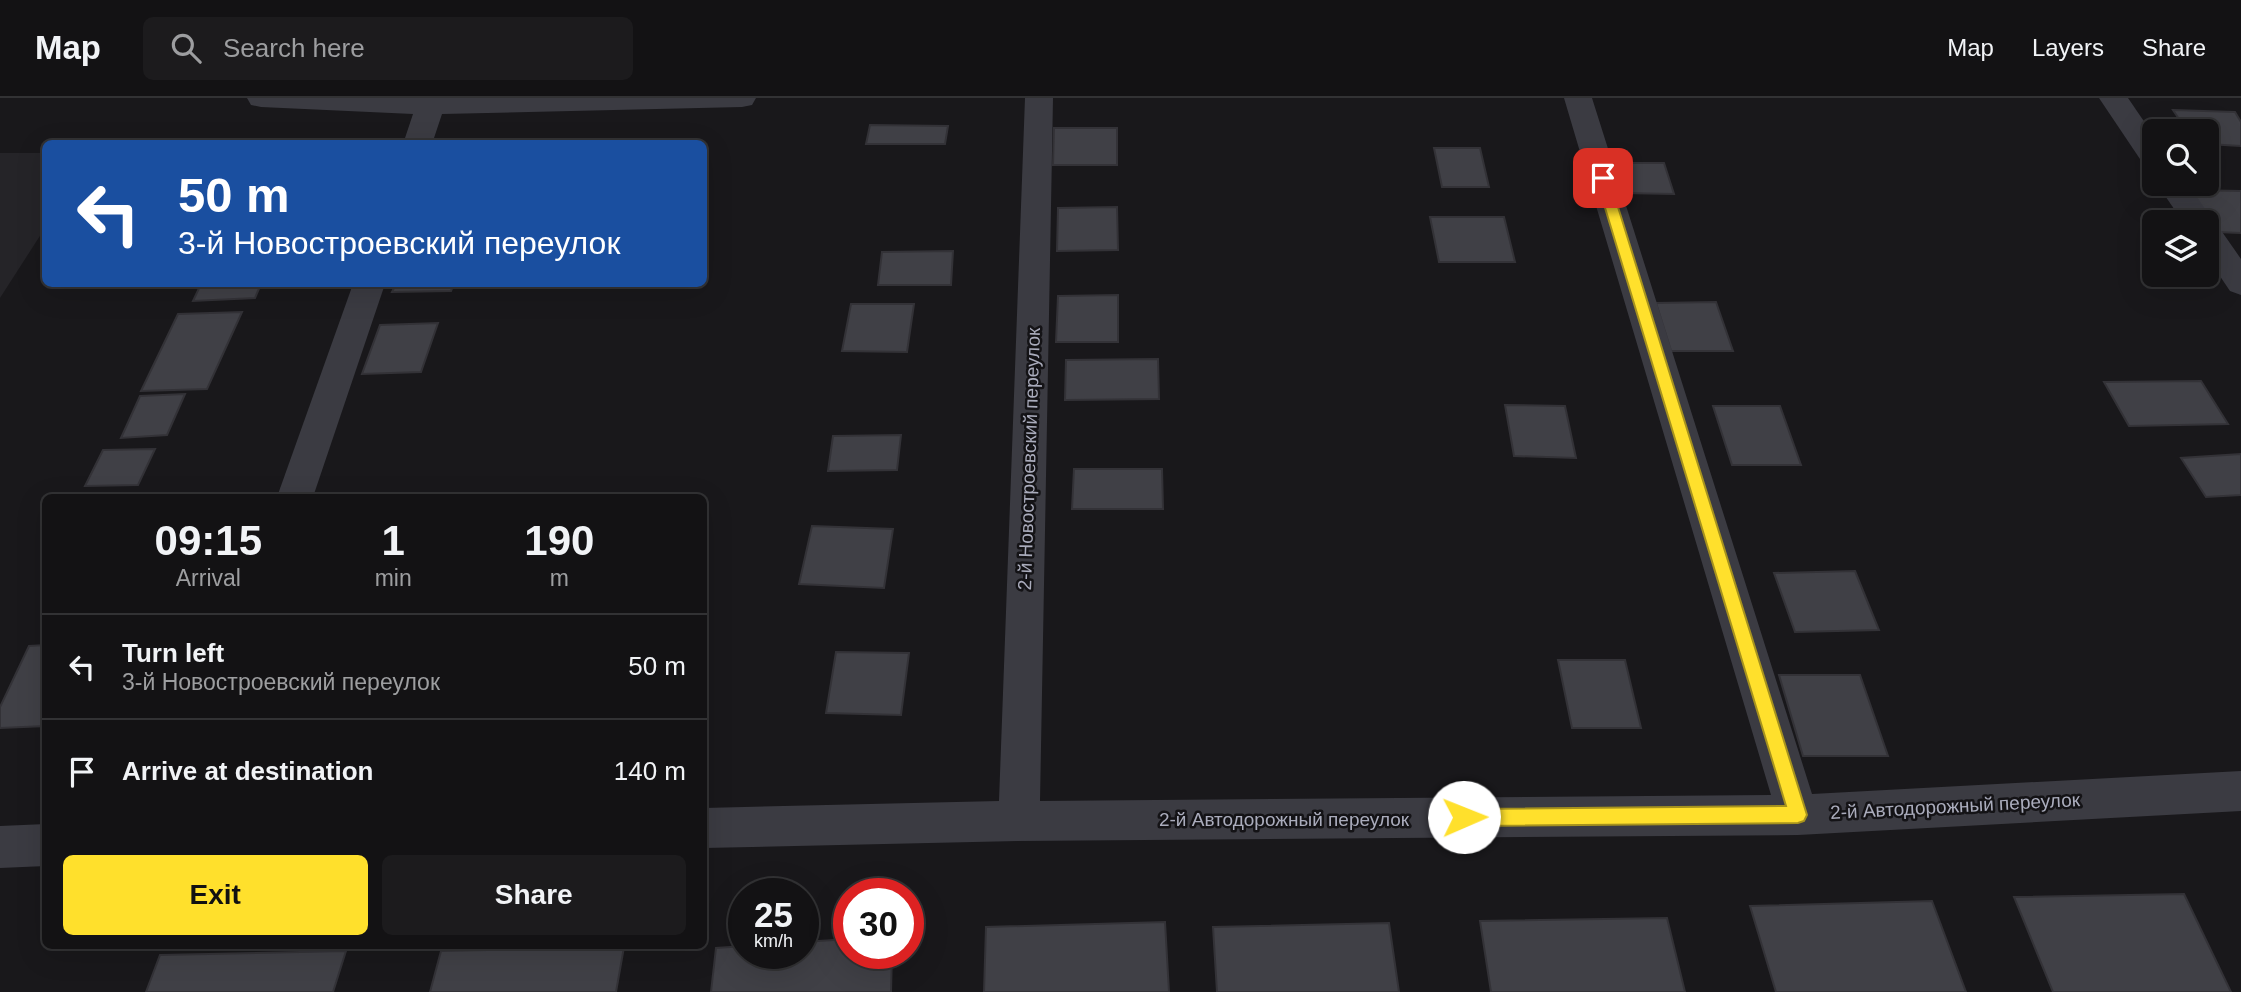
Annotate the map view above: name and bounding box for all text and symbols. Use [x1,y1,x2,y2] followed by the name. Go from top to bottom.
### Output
[143,17,633,80] search box
[35,29,101,66] text: Map
[167,29,205,67] icon: search
[223,33,365,63] text: Search here
[1947,34,1994,61] text: Map
[2032,34,2104,61] text: Layers
[2142,34,2206,61] text: Share
[2142,119,2219,287] map controls
[2142,119,2219,196] button: search
[1573,148,1633,208] pin
[1584,159,1622,197] icon: arrive
[63,168,154,259] icon: left
[178,168,290,222] text: 50 m
[2142,210,2219,287] button: layers
[178,225,620,261] text: 3-й Новостроевский переулок
[1014,327,1044,591] street label: 2-й Новостроевский переулок
[155,517,262,564] text: 09:15
[381,517,405,564] text: 1
[524,517,594,564] text: 190
[176,565,241,591] text: Arrival
[375,565,412,591] text: min
[550,565,569,591] text: m
[122,638,224,668] text: Turn left
[63,648,101,686] icon: left
[628,651,686,681] text: 50 m
[122,669,440,695] text: 3-й Новостроевский переулок
[63,753,101,791] icon: arrive
[122,756,373,786] text: Arrive at destination
[614,756,686,786] text: 140 m
[1427,780,1501,854] position arrow
[1830,789,2081,823] street label: 2-й Автодорожный переулок
[1159,809,1410,830] street label: 2-й Автодорожный переулок
[63,855,368,935] button: Exit
[382,855,686,935] button: Share
[833,878,924,969] speed limit sign: 30
[754,895,793,934] text: 25
[754,931,793,951] text: km/h

